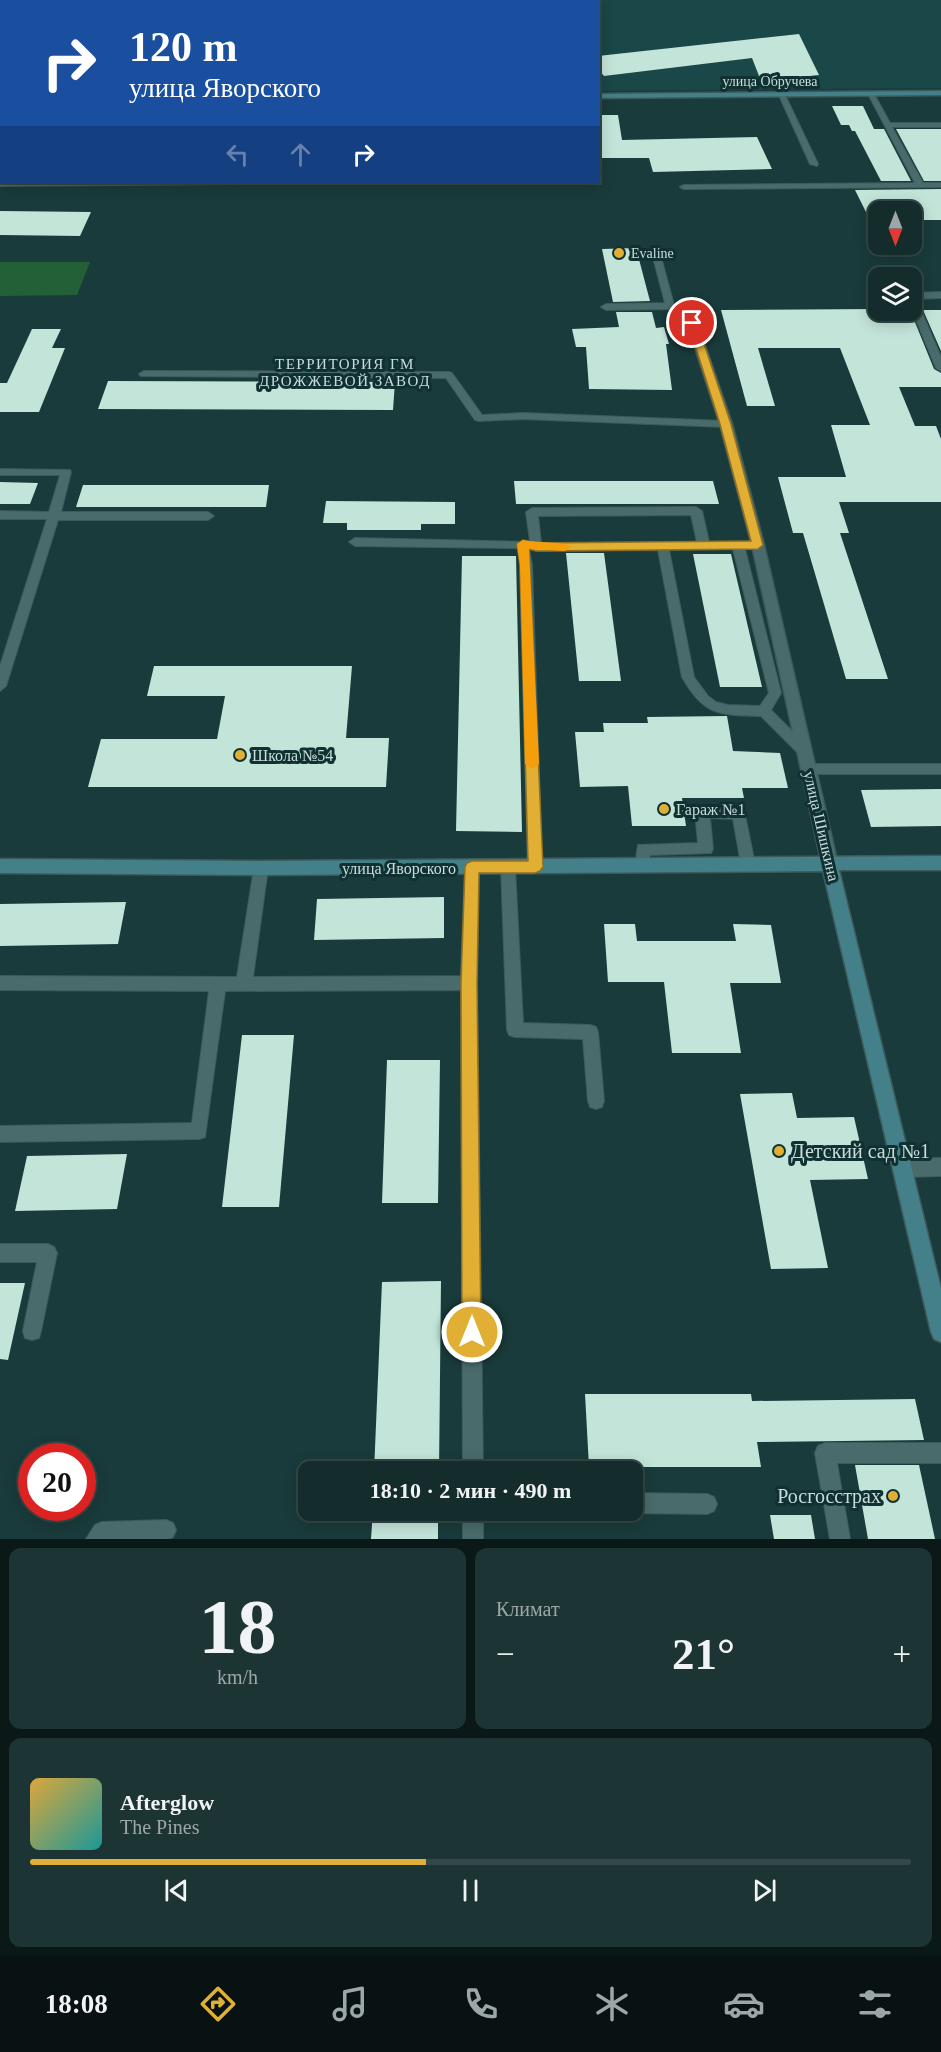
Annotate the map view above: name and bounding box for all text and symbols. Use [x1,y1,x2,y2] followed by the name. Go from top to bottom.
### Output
[30,24,108,102] icon: right
[129,24,238,70] text: 120 m
[129,73,321,103] text: улица Яворского
[722,74,818,89] street label: улица Обручева
[221,138,254,171] icon: left
[284,138,317,171] icon: ahead
[347,138,380,171] icon: right
[868,201,922,255] north arrow
[868,201,922,321] map controls
[612,246,626,260] marker: Evaline
[631,246,674,261] place label: Evaline
[868,267,922,321] button: layers
[666,297,717,348] pin
[675,306,708,339] icon: arrive
[259,356,431,389] district label: ТЕРРИТОРИЯ ГМ ДРОЖЖЕВОЙ ЗАВОД
[252,747,333,764] place label: Школа №54
[233,748,247,762] marker: Школа №54
[800,769,842,883] street label: улица Шишкина
[676,801,745,819] place label: Гараж №1
[657,802,671,816] marker: Гараж №1
[342,860,456,878] street label: улица Яворского
[791,1140,930,1163] place label: Детский сад №1
[772,1144,786,1158] marker: Детский сад №1
[440,1300,504,1364] position arrow
[18,1443,96,1521] speed limit sign: 20
[370,1478,571,1503] text: 18:10 · 2 мин · 490 m
[777,1485,881,1508] place label: Росгосстрах
[886,1489,900,1503] marker: Росгосстрах
[199,1583,277,1670] text: 18
[496,1598,560,1620] text: Климат
[672,1629,735,1679] text: 21°
[496,1636,515,1672] text: −
[892,1636,911,1672] text: +
[217,1666,258,1688] text: km/h
[120,1790,214,1815] text: Afterglow
[120,1816,199,1838] text: The Pines
[160,1874,193,1907] icon: previous
[454,1874,487,1907] icon: pause
[748,1874,781,1907] icon: next
[197,1983,239,2025] icon: directions
[329,1983,371,2025] icon: music
[460,1983,502,2025] icon: phone
[591,1983,633,2025] icon: climate
[723,1983,765,2025] icon: car
[854,1983,896,2025] icon: filters
[45,1989,108,2019] text: 18:08

